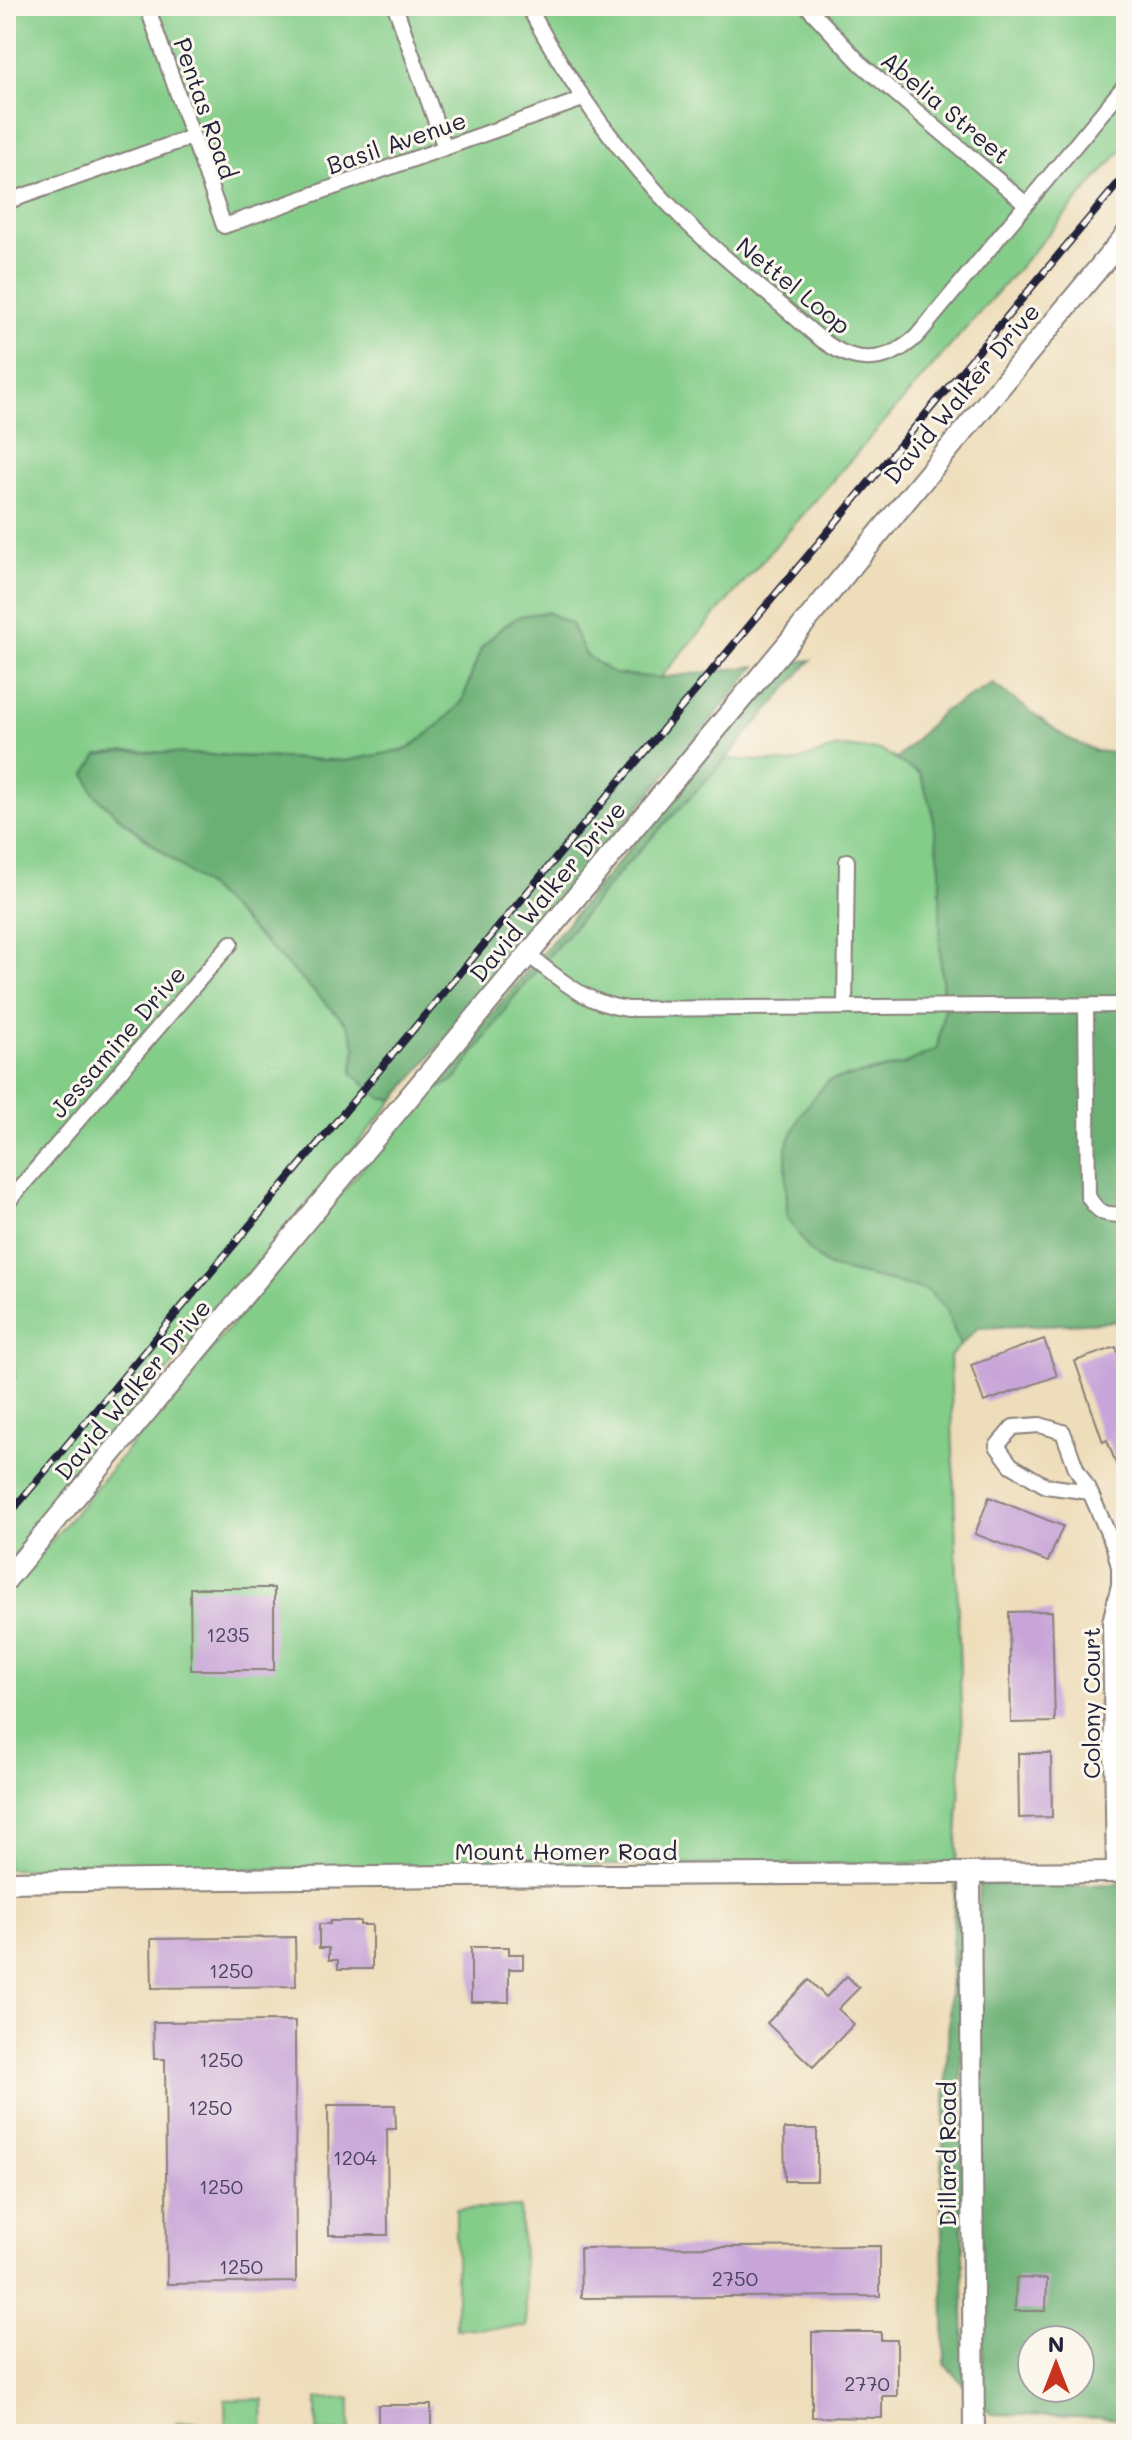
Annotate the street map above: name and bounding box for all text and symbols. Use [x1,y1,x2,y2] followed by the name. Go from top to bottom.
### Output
[167,33,245,183] street label: Pentas Road
[875,44,1017,170] street label: Abelia Street
[322,104,470,180] street label: Basil Avenue
[731,229,857,341] street label: Nettel Loop
[876,296,1046,490] street label: David Walker Drive
[462,794,632,988] street label: David Walker Drive
[42,958,192,1124] street label: Jessamine Drive
[47,1292,217,1486] street label: David Walker Drive
[206,1621,250,1647] house number: 1235
[1075,1627,1106,1779] street label: Colony Court
[455,1835,677,1866] street label: Mount Homer Road
[209,1957,253,1983] house number: 1250
[199,2046,243,2072] house number: 1250
[931,2081,962,2227] street label: Dillard Road
[188,2094,232,2120] house number: 1250
[333,2144,377,2170] house number: 1204
[199,2173,243,2199] house number: 1250
[219,2253,263,2279] house number: 1250
[712,2265,758,2291] house number: 2750
[1016,2324,1096,2404] north arrow
[1048,2329,1064,2358] text: N
[844,2370,890,2396] house number: 2770

